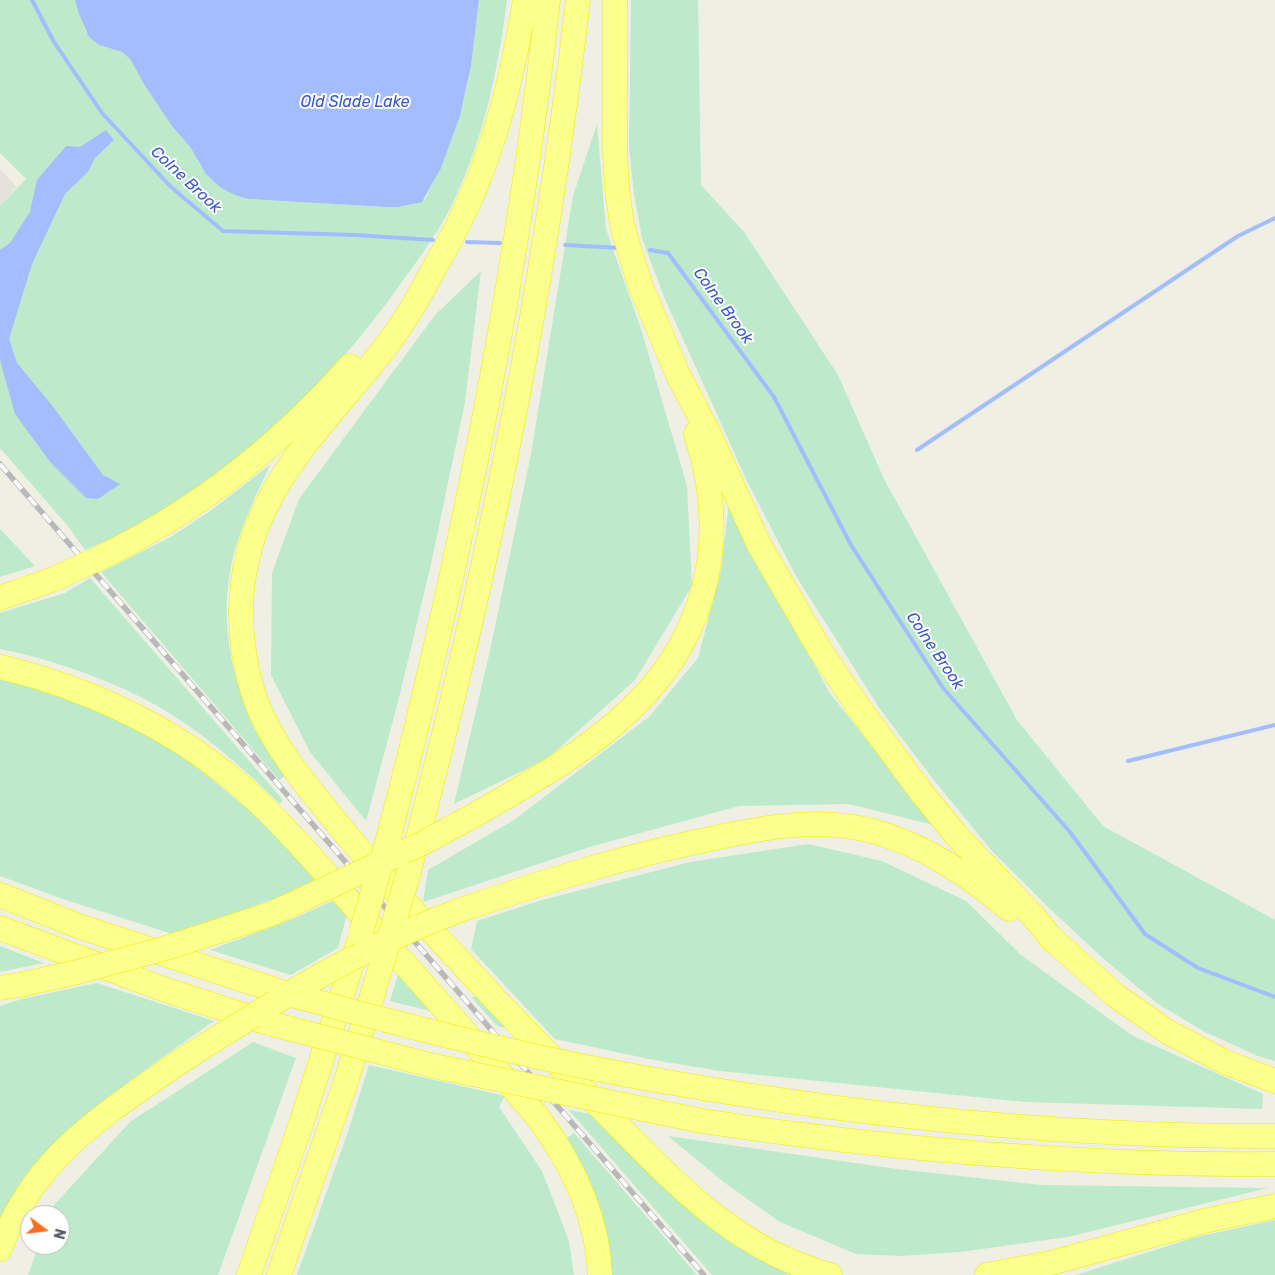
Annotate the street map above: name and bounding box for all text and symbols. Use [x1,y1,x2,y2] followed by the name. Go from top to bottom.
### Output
[301,92,409,112] water label: Old Slade Lake
[147,142,225,218] water label: Colne Brook
[689,264,757,348] water label: Colne Brook
[902,608,968,694] water label: Colne Brook
[20,1205,70,1255] north arrow
[49,1227,69,1241] text: N

